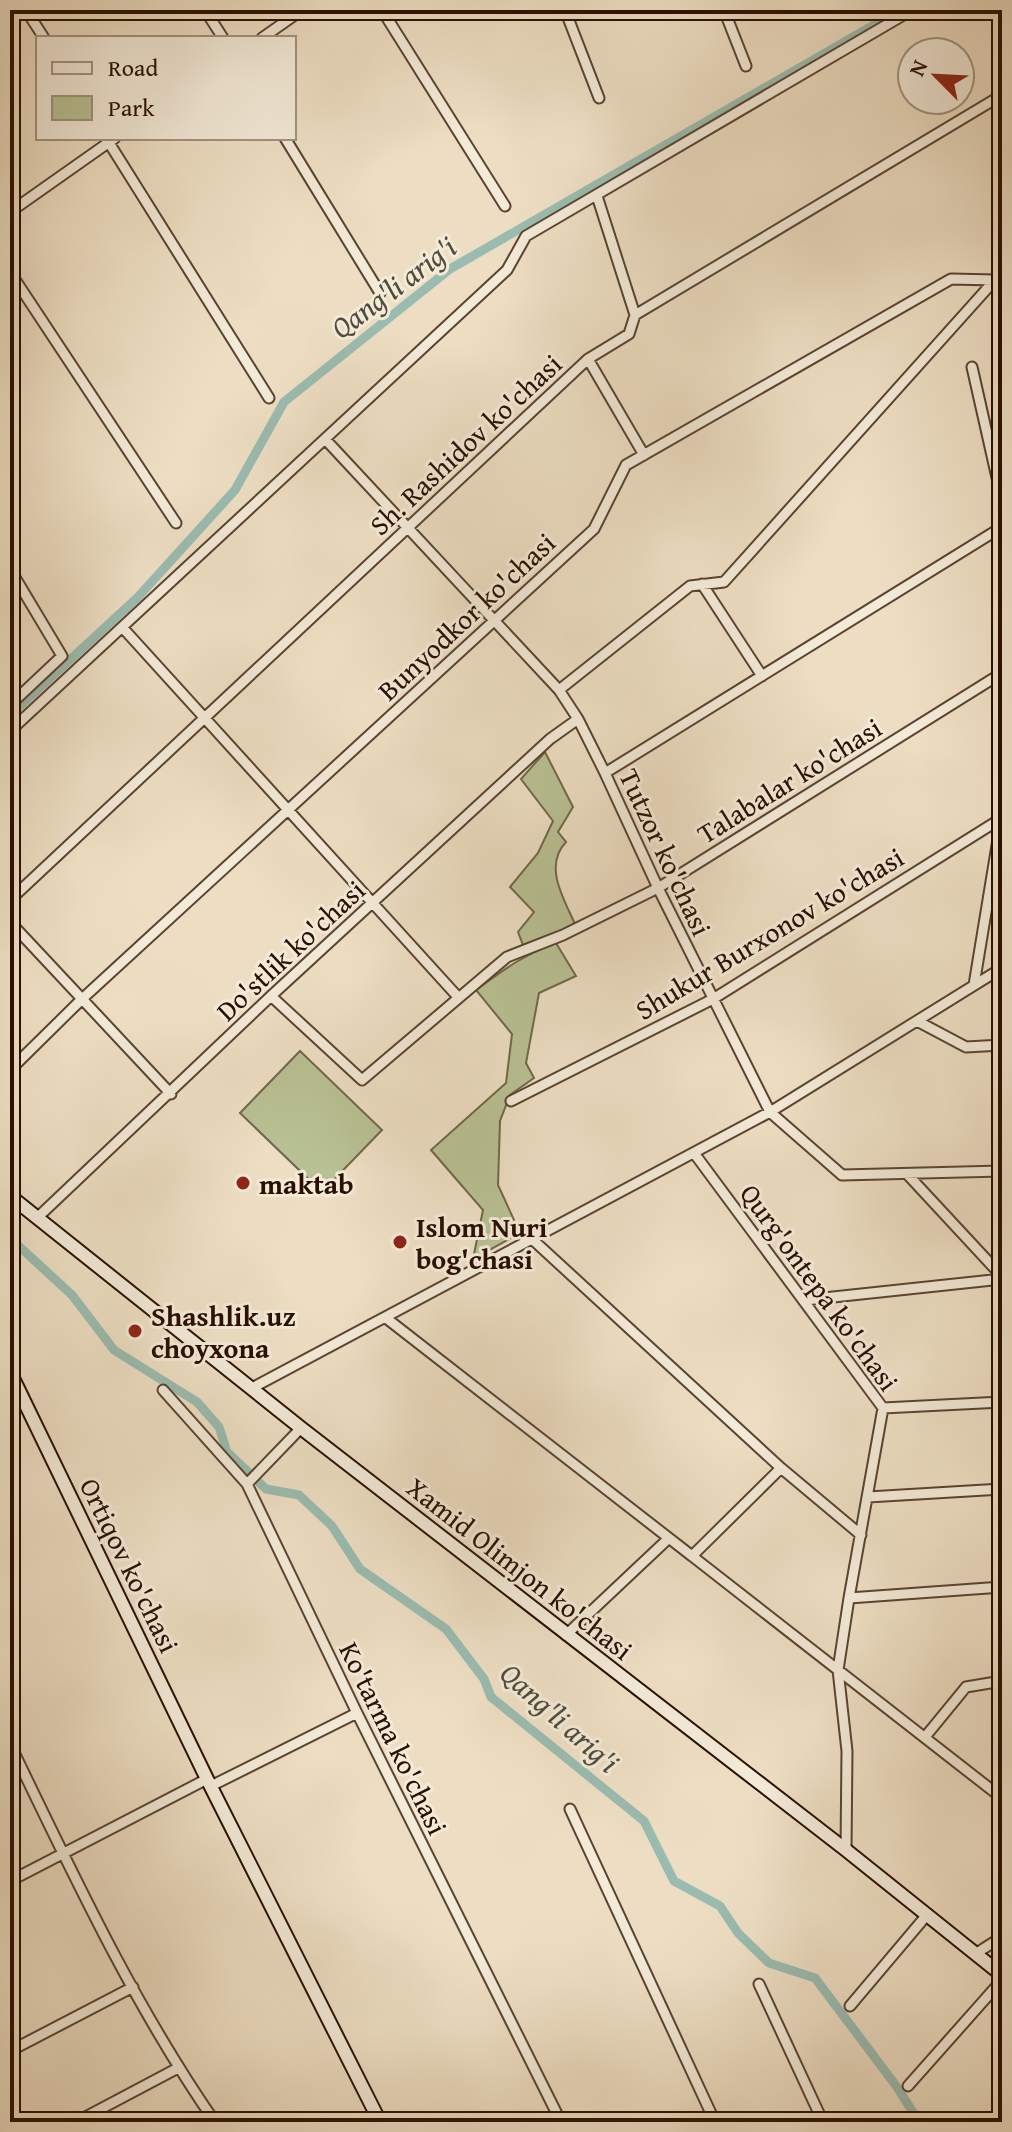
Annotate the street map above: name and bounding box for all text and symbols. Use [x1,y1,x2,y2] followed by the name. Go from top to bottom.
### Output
[36,36,296,140] legend
[896,36,976,116] north arrow
[108,50,158,85] text: Road
[900,54,935,81] text: N
[108,90,155,125] text: Park
[321,225,465,349] water label: Qang'li arig'i
[360,344,571,544] street label: Sh. Rashidov ko'chasi
[368,522,564,709] street label: Bunyodkor ko'chasi
[689,707,889,853] street label: Talabalar ko'chasi
[609,762,723,942] street label: Tutzor ko'chasi
[627,836,911,1030] street label: Shukur Burxonov ko'chasi
[206,870,374,1030] street label: Do'stlik ko'chasi
[259,1163,354,1204] place label: maktab
[234,1174,252,1192] marker: maktab
[731,1175,909,1399] street label: Qurg'ontepa ko'chasi
[416,1206,548,1279] place label: Islom Nuri bog'chasi
[391,1233,409,1251] marker: Islom Nuri bog'chasi
[151,1295,296,1368] place label: Shashlik.uz choyxona
[126,1322,144,1340] marker: Shashlik.uz choyxona
[398,1467,642,1669] street label: Xamid Olimjon ko'chasi
[70,1471,190,1659] street label: Ortiqov ko'chasi
[330,1635,459,1842] street label: Ko'tarma ko'chasi
[491,1651,630,1783] water label: Qang'li arig'i

